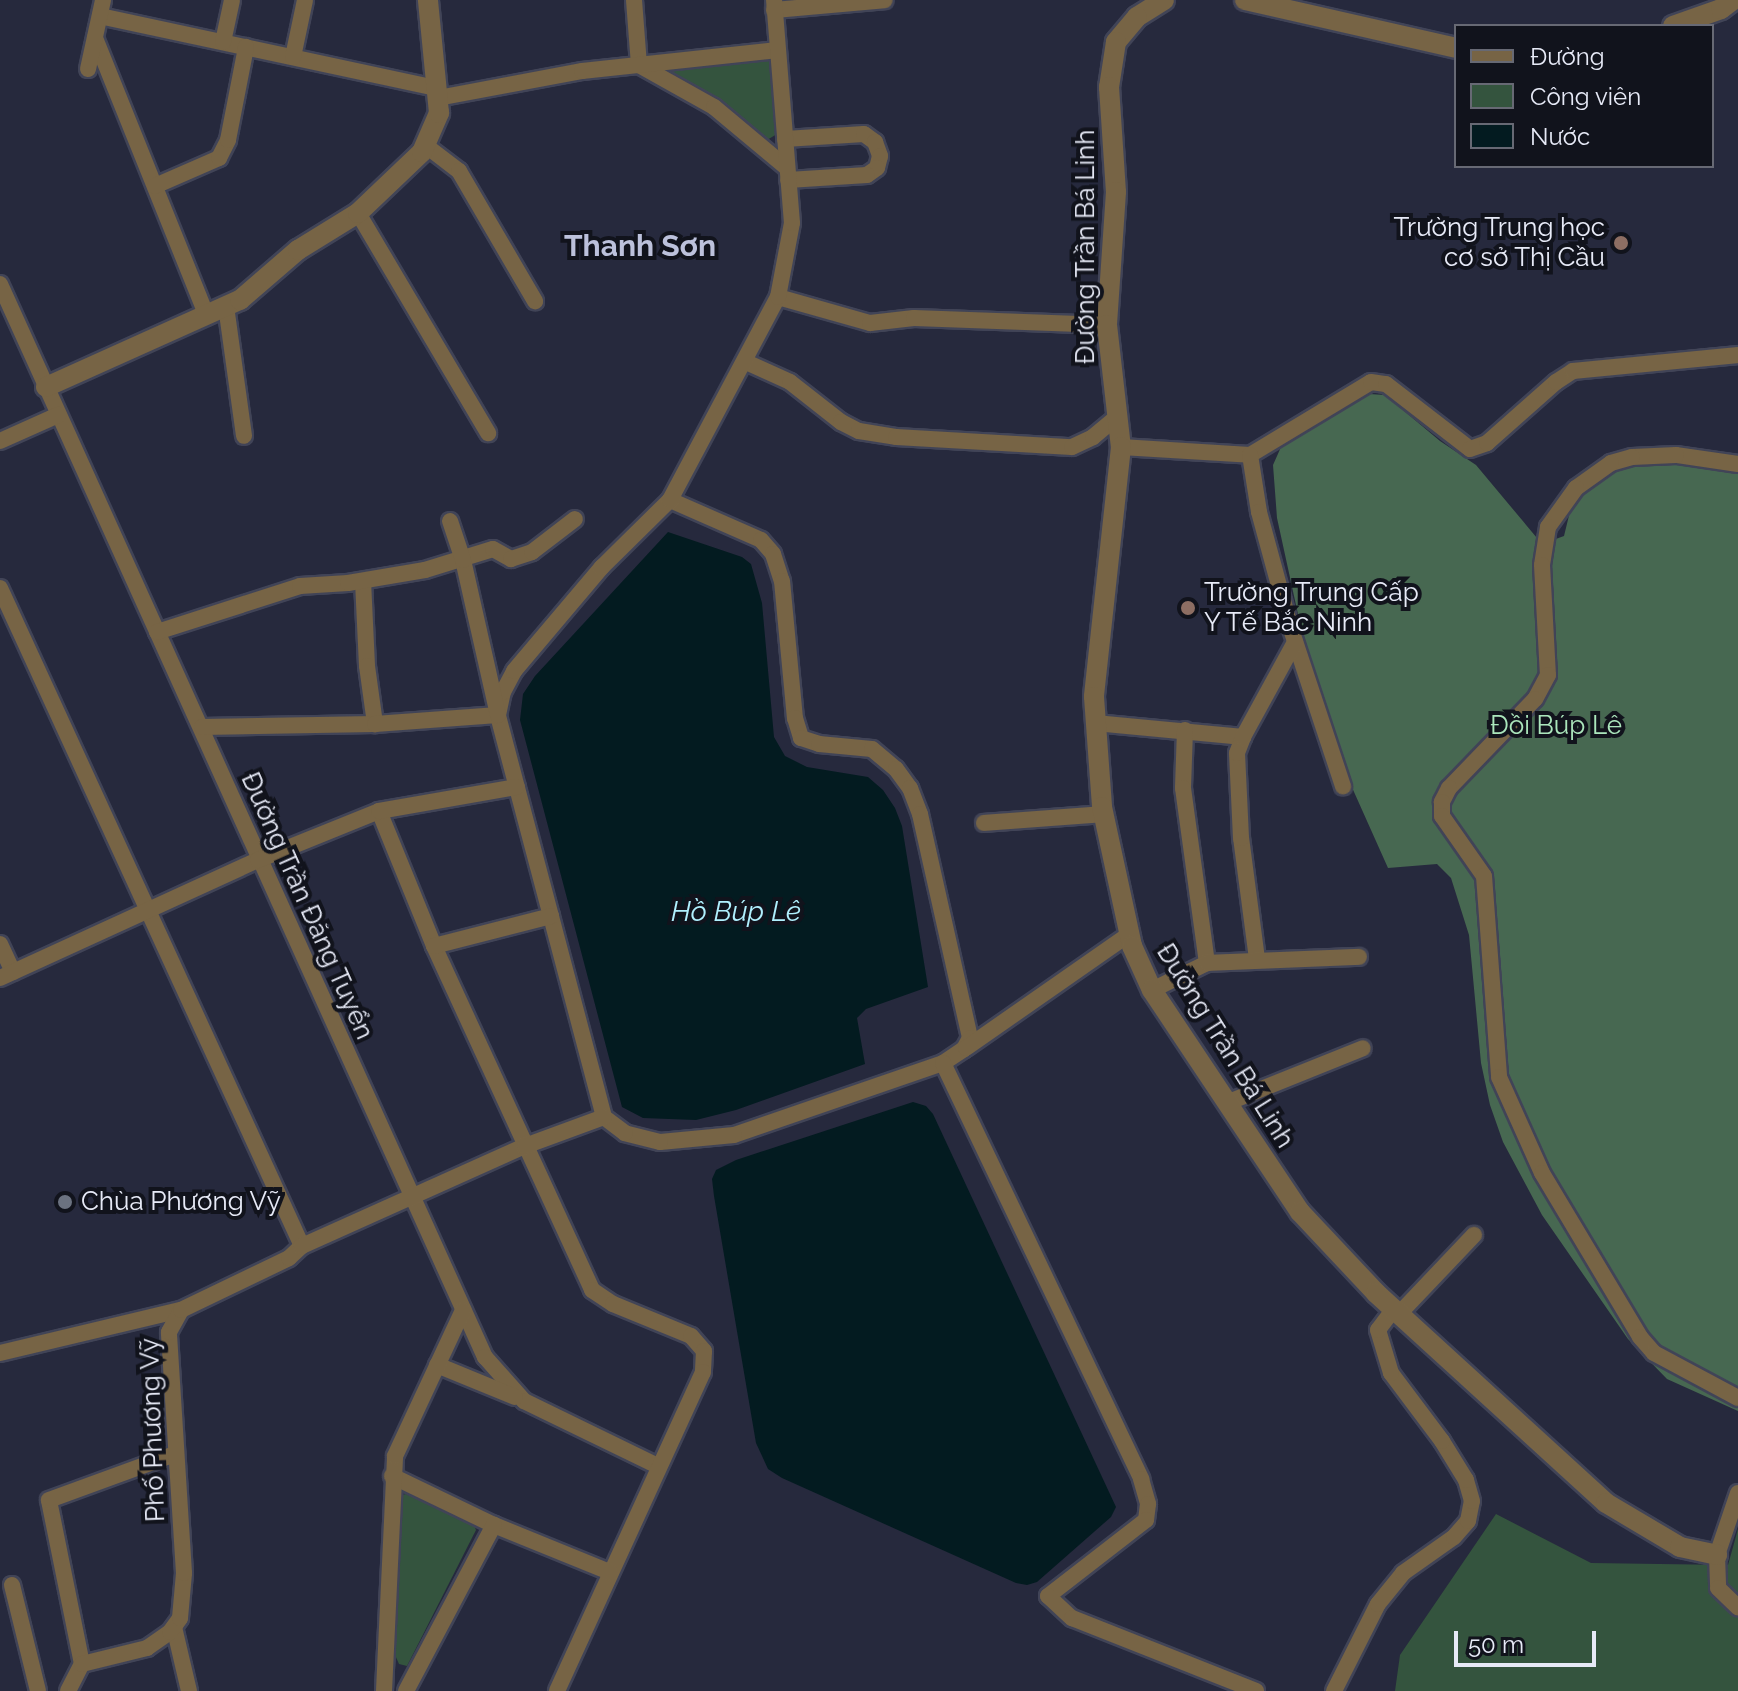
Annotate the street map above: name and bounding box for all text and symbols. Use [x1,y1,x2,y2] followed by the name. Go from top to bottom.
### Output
[1454,24,1714,168] legend
[1530,42,1605,71] text: Đường
[1530,82,1641,111] text: Công viên
[1530,122,1590,151] text: Nước
[1070,129,1102,365] street label: Đường Trần Bá Linh
[1393,212,1605,274] place label: Trường Trung học cơ sở Thị Cầu
[564,228,716,264] district label: Thanh Sơn
[1612,234,1630,252] marker: Trường Trung học cơ sở Thị Cầu
[1204,577,1419,638] place label: Trường Trung Cấp Y Tế Bắc Ninh
[1179,599,1197,617] marker: Trường Trung Cấp Y Tế Bắc Ninh
[1490,710,1622,742] park label: Đồi Búp Lê
[234,767,380,1045] street label: Đường Trần Đăng Tuyển
[671,895,801,929] water label: Hồ Búp Lê
[1149,938,1301,1154] street label: Đường Trần Bá Linh
[81,1186,282,1218] place label: Chùa Phương Vỹ
[56,1193,74,1211] marker: Chùa Phương Vỹ
[134,1337,172,1523] street label: Phố Phương Vỹ
[1458,1615,1600,1665] scale bar
[1468,1630,1524,1659] text: 50 m

